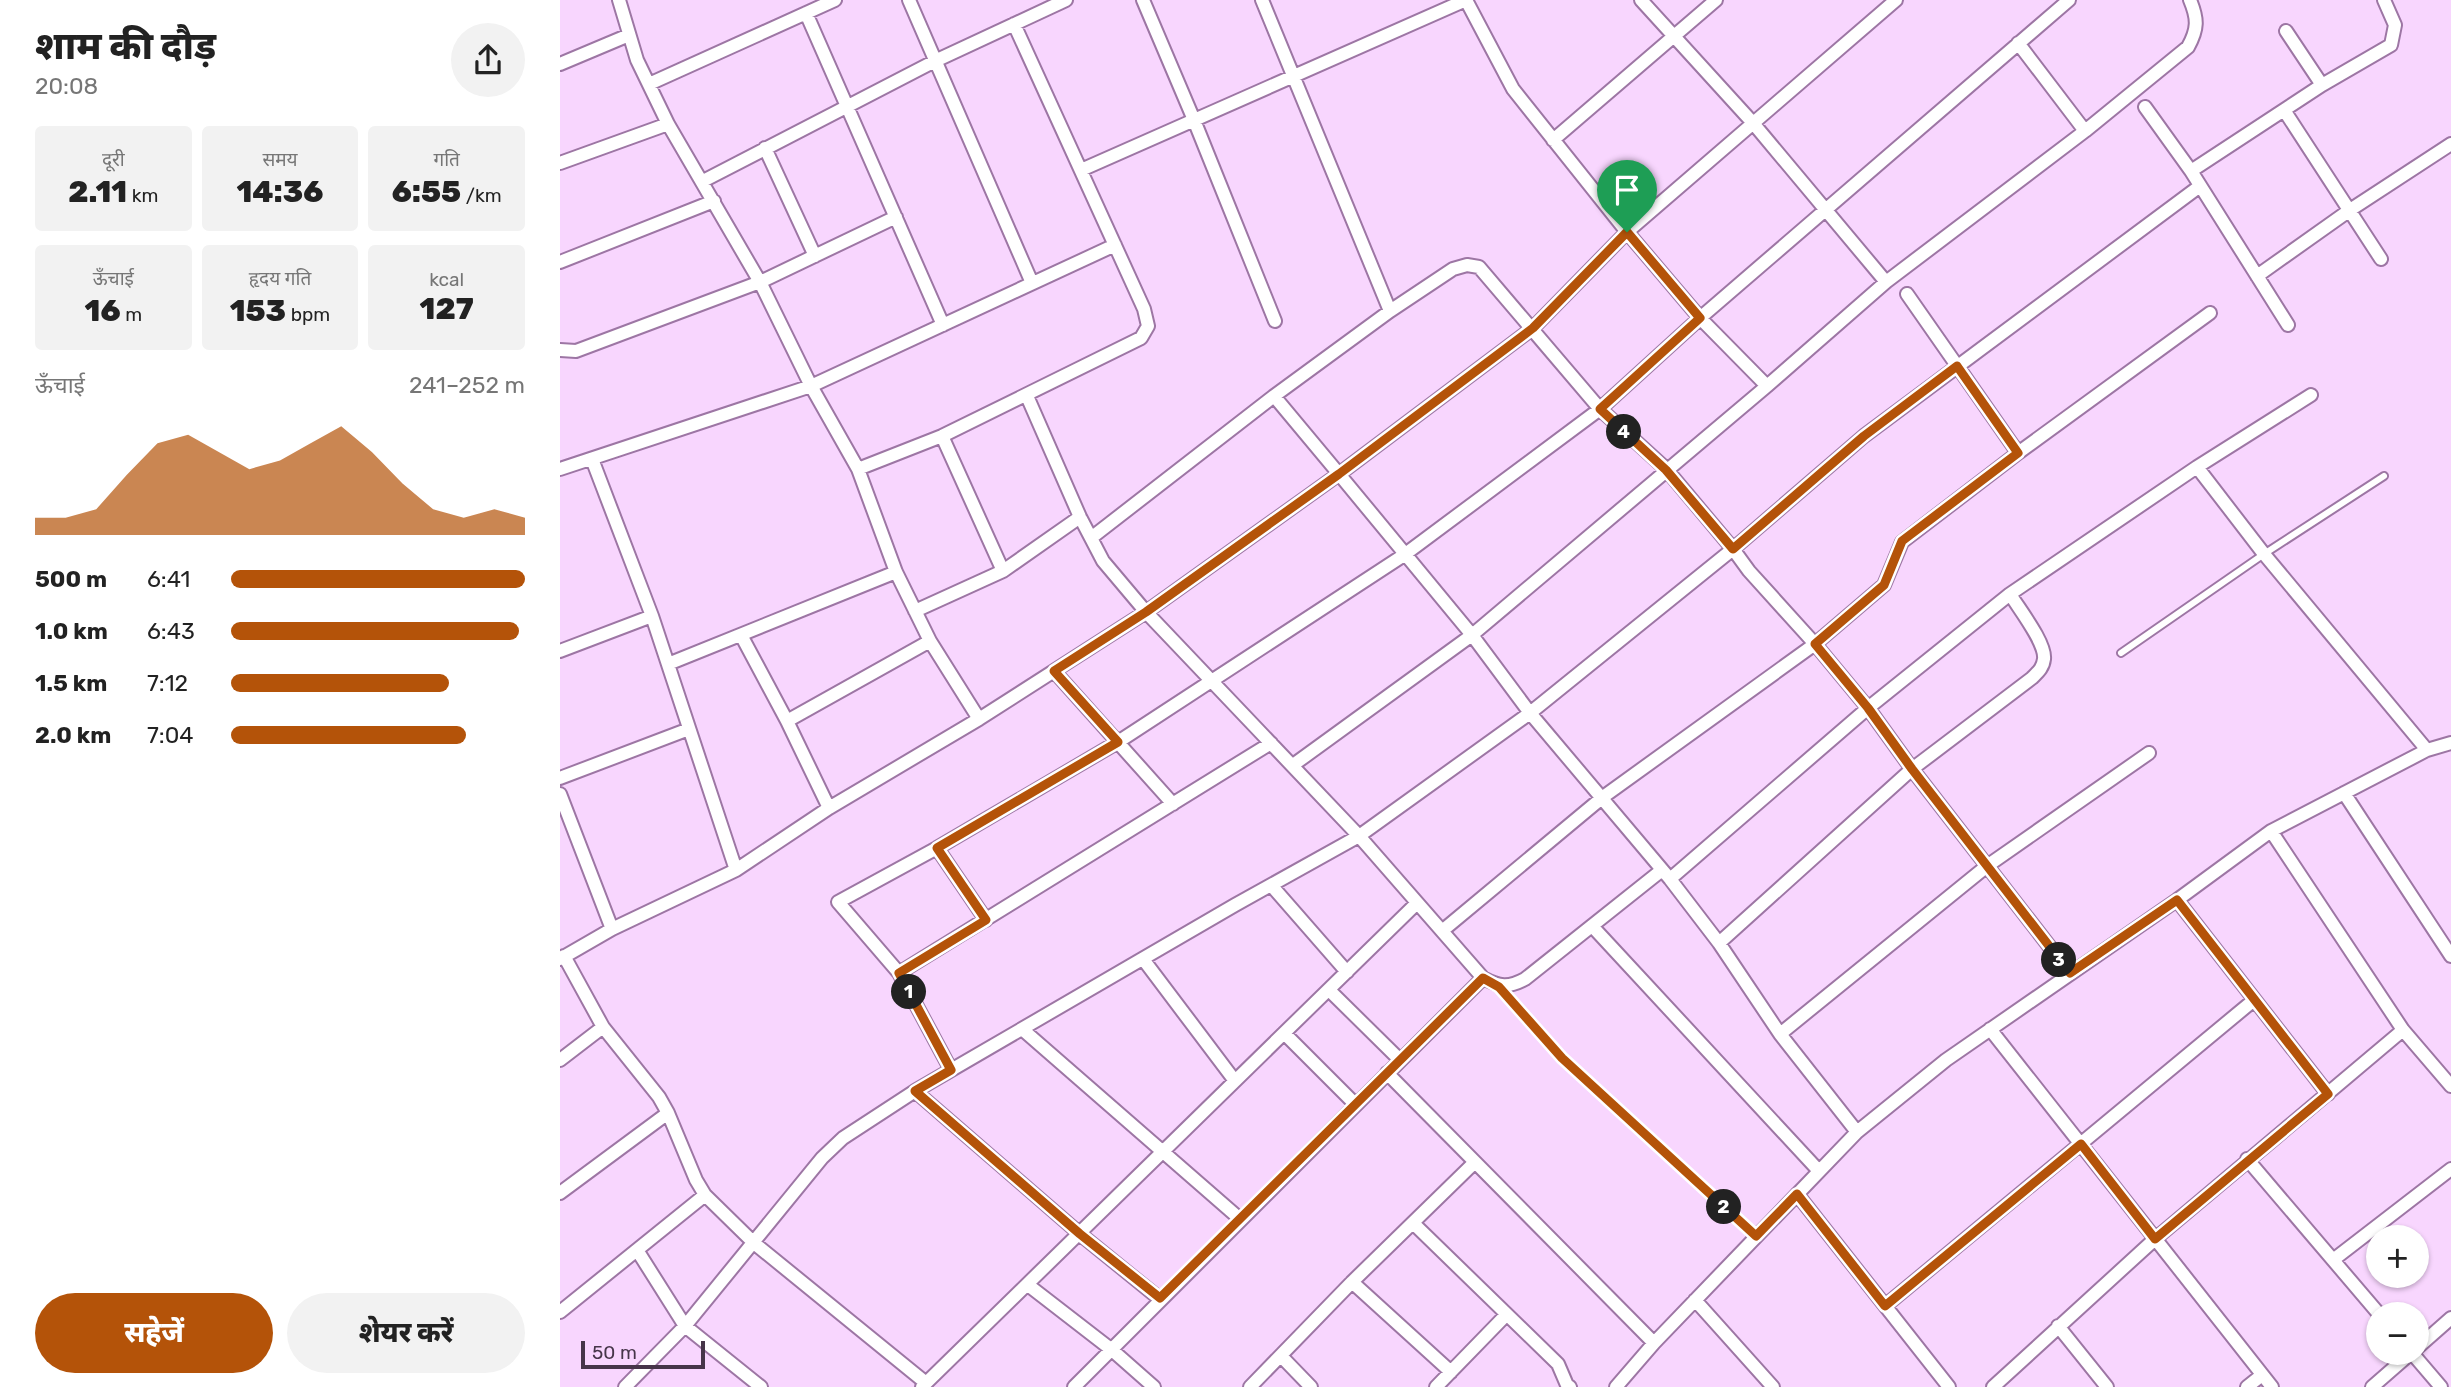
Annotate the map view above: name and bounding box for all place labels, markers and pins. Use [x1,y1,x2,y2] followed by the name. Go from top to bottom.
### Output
[1597,160,1657,232] pin
[1606,414,1642,450] pin: 4
[2042,942,2076,978] pin: 3
[892,974,926,1010] pin: 1
[1706,1190,1742,1224] pin: 2

